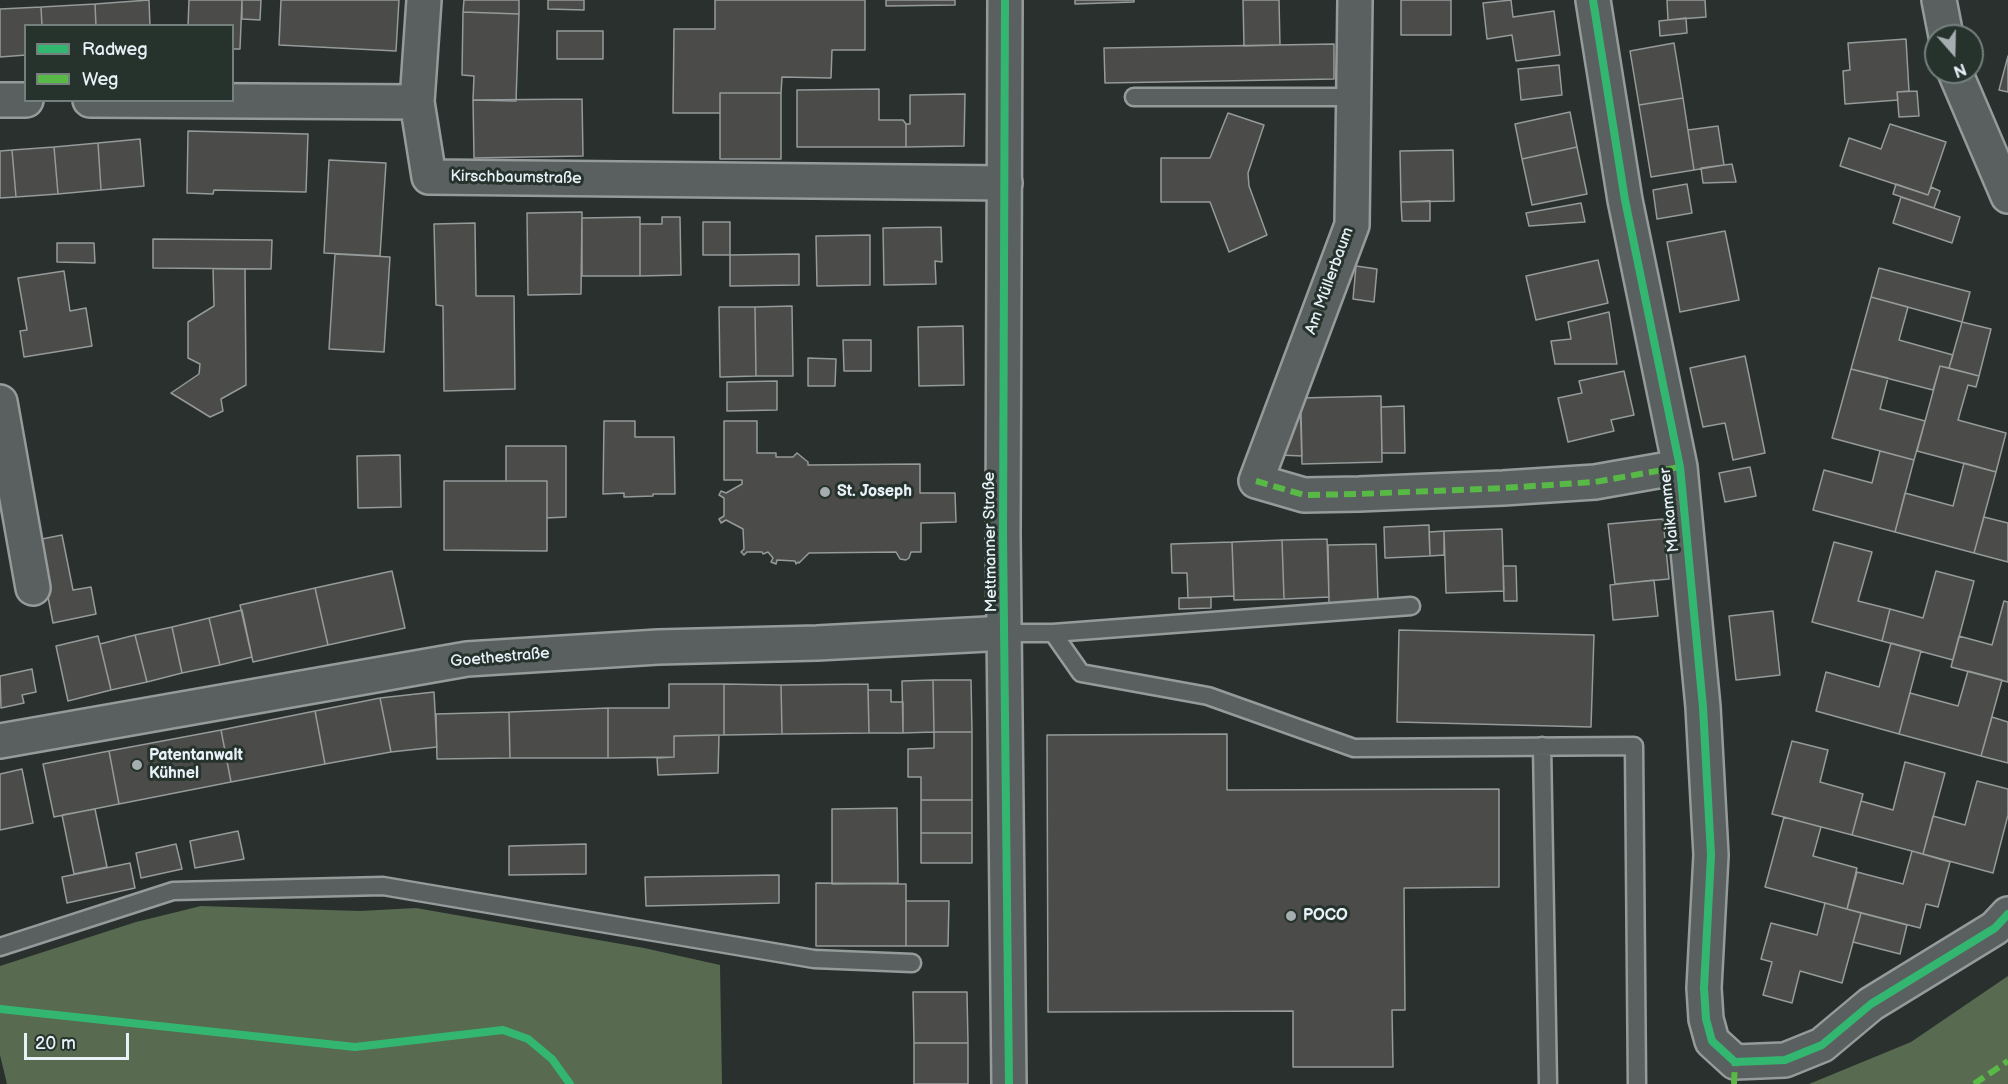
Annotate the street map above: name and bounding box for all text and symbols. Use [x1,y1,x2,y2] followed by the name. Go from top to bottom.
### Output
[24,24,234,102] legend
[1924,24,1984,84] north arrow
[82,39,148,60] text: Radweg
[1951,59,1969,80] text: N
[82,69,118,90] text: Weg
[450,167,582,189] street label: Kirschbaumstraße
[1302,225,1358,337] street label: Am Müllerbaum
[1656,467,1684,553] street label: Maikammer
[980,472,1002,612] street label: Mettmanner Straße
[837,482,912,502] place label: St. Joseph
[818,485,832,499] marker: St. Joseph
[450,644,550,672] street label: Goethestraße
[149,746,243,784] place label: Patentanwalt Kühnel
[130,758,144,772] marker: Patentanwalt Kühnel
[1303,906,1348,926] place label: POCO
[1284,909,1298,923] marker: POCO
[27,1021,132,1059] scale bar
[35,1033,76,1054] text: 20 m

